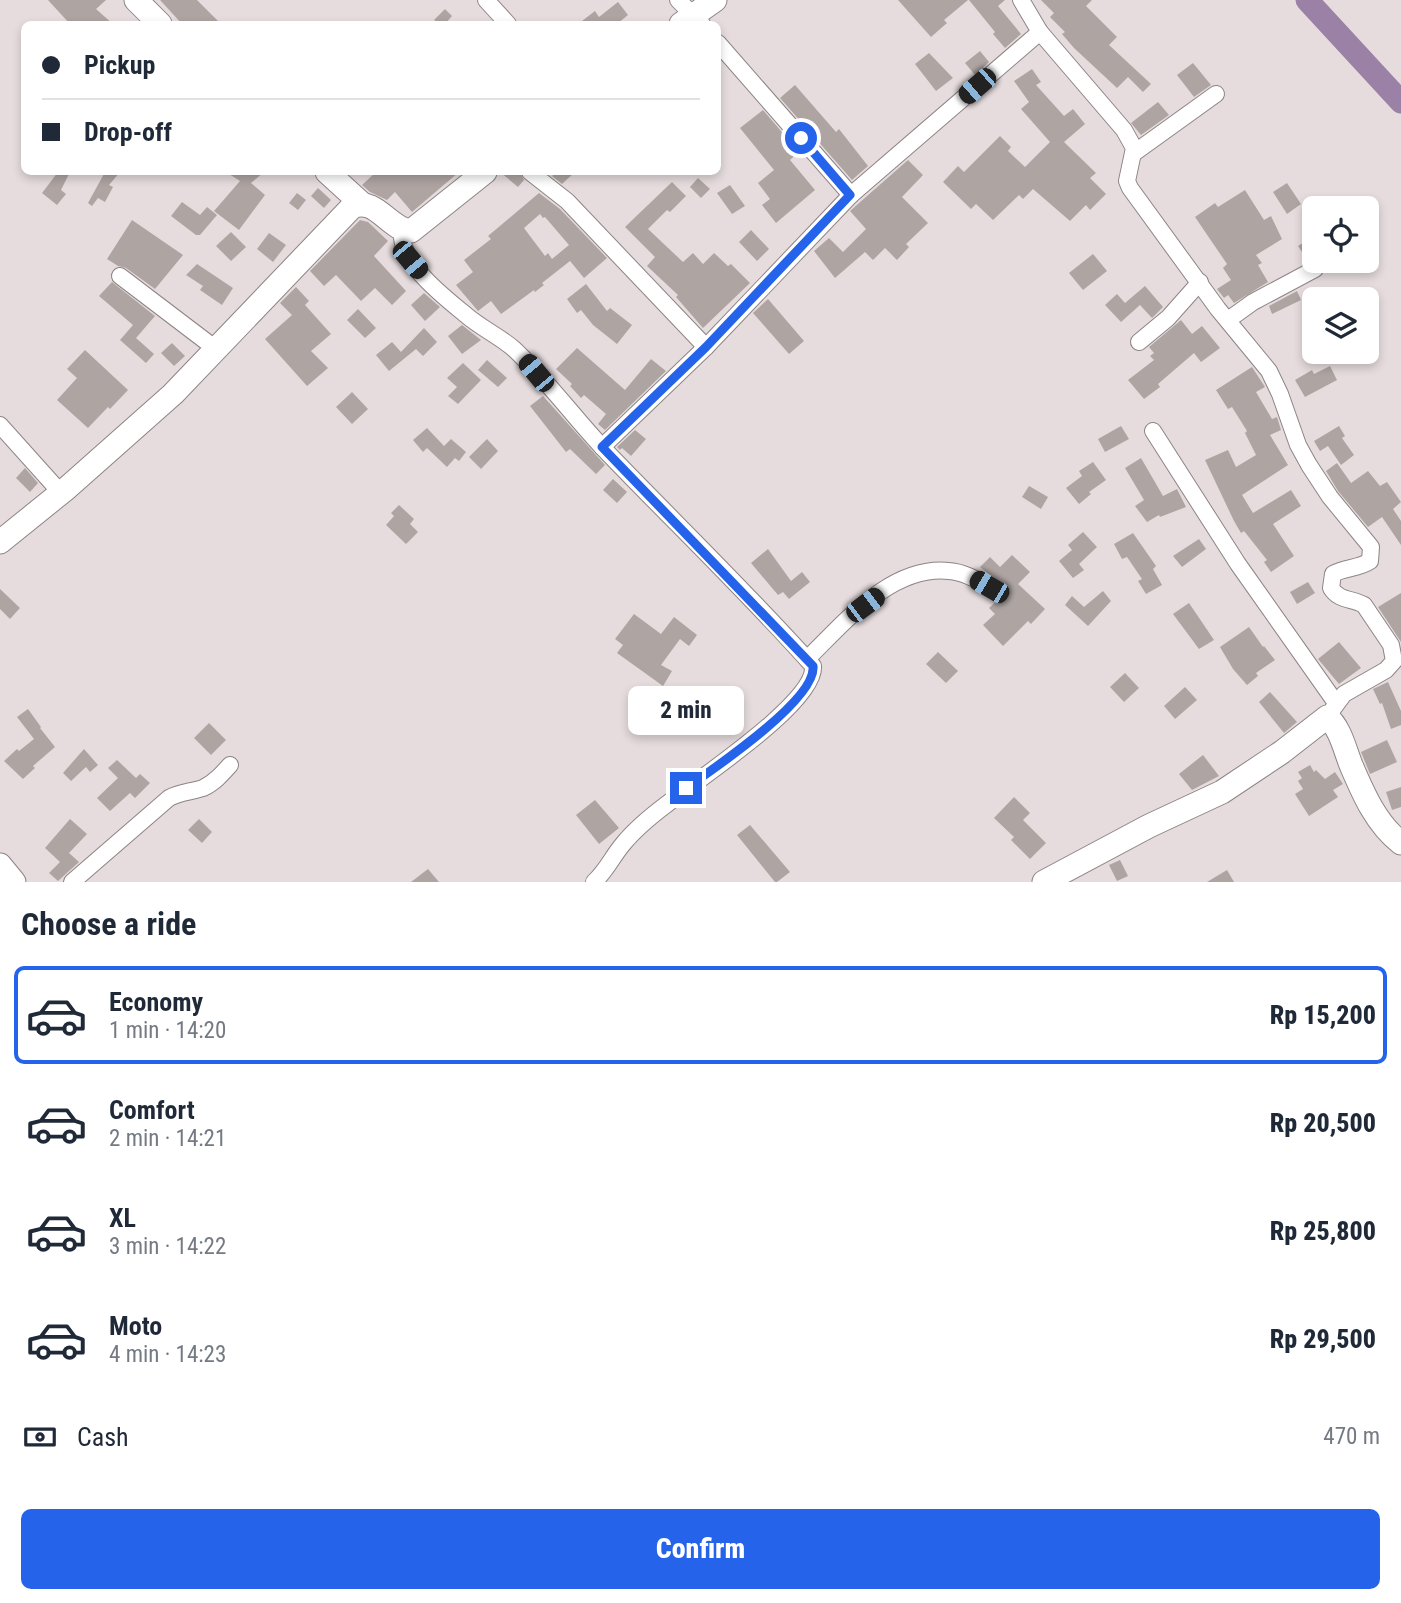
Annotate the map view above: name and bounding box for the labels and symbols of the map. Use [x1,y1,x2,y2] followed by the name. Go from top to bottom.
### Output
[955,64,1000,108] car
[785,122,817,154] route start
[389,237,432,283] car
[515,350,558,396] car
[966,567,1013,607] car
[842,584,889,626] car
[628,686,744,736] callout: 2 min
[670,772,702,804] route end

